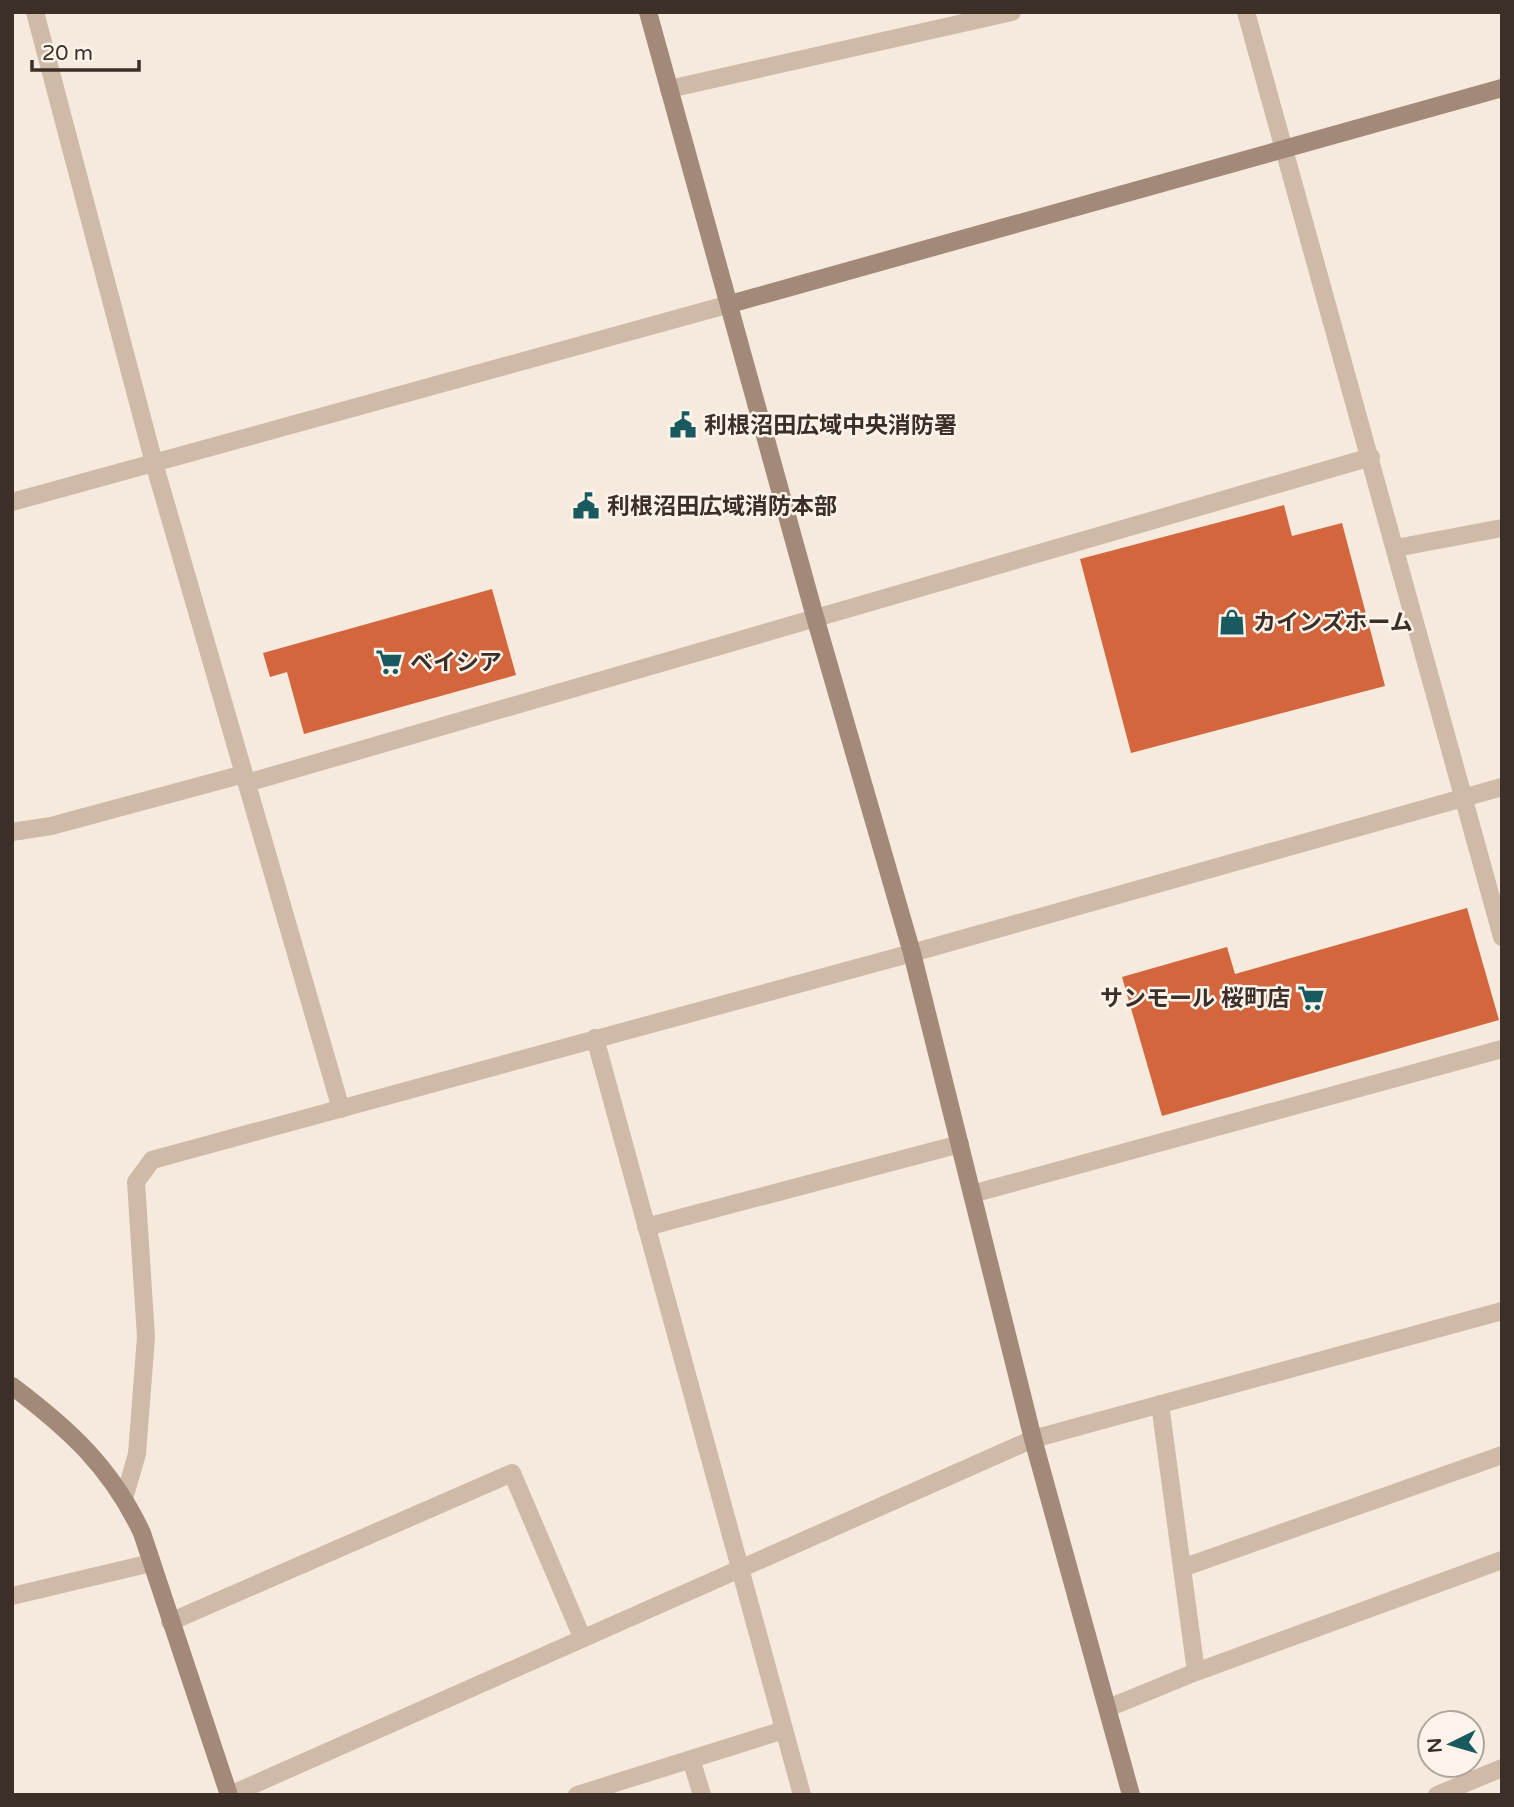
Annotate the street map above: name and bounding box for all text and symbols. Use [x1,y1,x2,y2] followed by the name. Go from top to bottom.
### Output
[32,28,138,72] scale bar
[42,41,93,66] text: 20 m
[668,410,698,440] public building icon: 利根沼田広域中央消防署
[704,412,957,440] place label: 利根沼田広域中央消防署
[571,491,601,521] public building icon: 利根沼田広域消防本部
[607,493,837,521] place label: 利根沼田広域消防本部
[1217,607,1247,637] shop icon: カインズホーム
[1253,609,1413,637] place label: カインズホーム
[374,647,404,677] supermarket icon: ベイシア
[410,649,502,677] place label: ベイシア
[1296,983,1326,1013] supermarket icon: サンモール 桜町店
[1100,985,1290,1013] place label: サンモール 桜町店
[1416,1709,1486,1779] north arrow
[1423,1737,1447,1754] text: N

